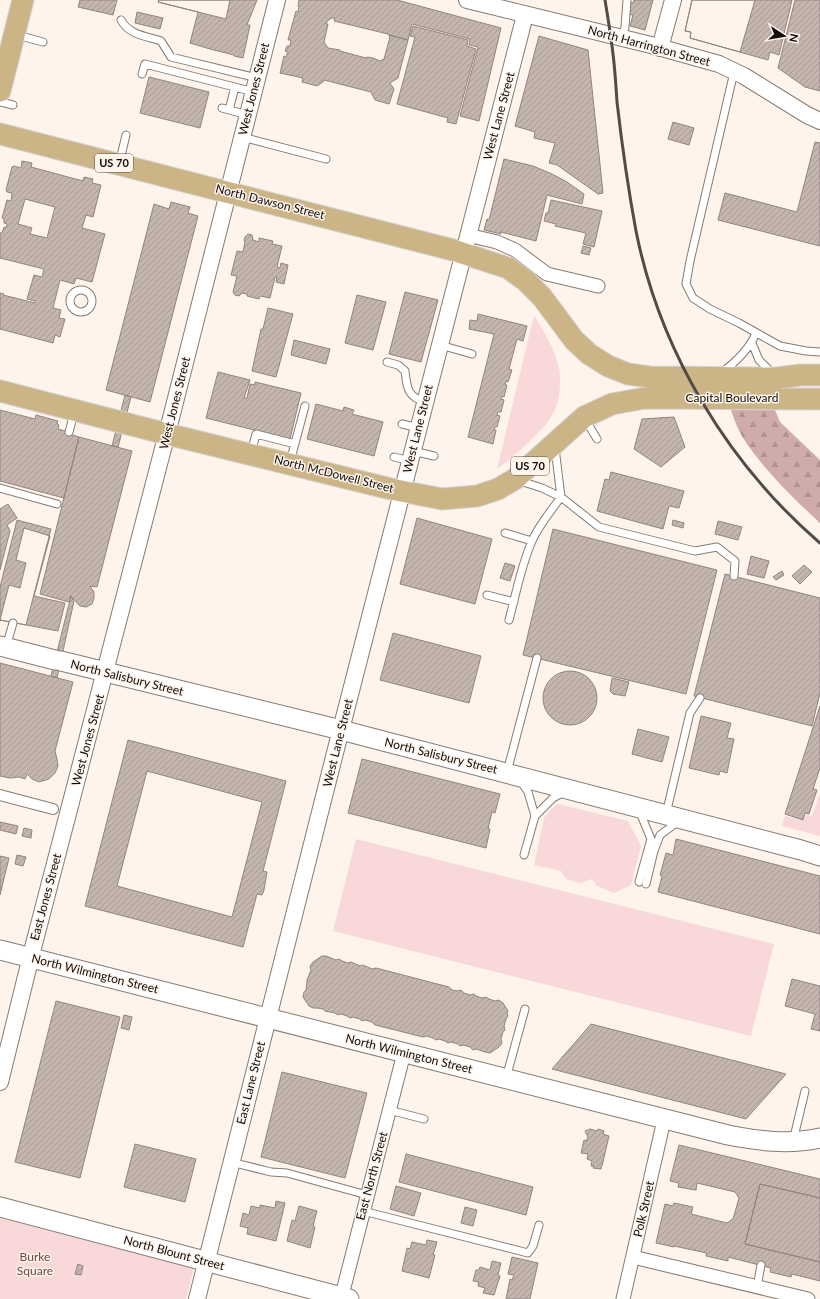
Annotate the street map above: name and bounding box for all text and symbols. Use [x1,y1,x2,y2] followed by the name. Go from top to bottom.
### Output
[764,16,804,56] north arrow
[586,22,713,69] street label: North Harrington Street
[787,33,802,44] text: N
[235,40,272,137] street label: West Jones Street
[480,70,518,162] street label: West Lane Street
[95,154,133,172] road number: US 70
[214,181,327,222] street label: North Dawson Street
[156,354,193,451] street label: West Jones Street
[399,382,436,475] street label: West Lane Street
[686,390,778,405] street label: Capital Boulevard
[273,451,396,496] street label: North McDowell Street
[511,457,549,475] road number: US 70
[69,656,186,699] street label: North Salisbury Street
[68,691,107,788] street label: West Jones Street
[319,696,356,789] street label: West Lane Street
[383,734,500,777] street label: North Salisbury Street
[27,851,65,942] street label: East Jones Street
[30,950,161,997] street label: North Wilmington Street
[344,1030,475,1077] street label: North Wilmington Street
[233,1039,268,1126] street label: East Lane Street
[352,1129,391,1222] street label: East North Street
[630,1179,657,1238] street label: Polk Street
[122,1232,227,1273] street label: North Blount Street
[17,1249,53,1278] park label: Burke Square

